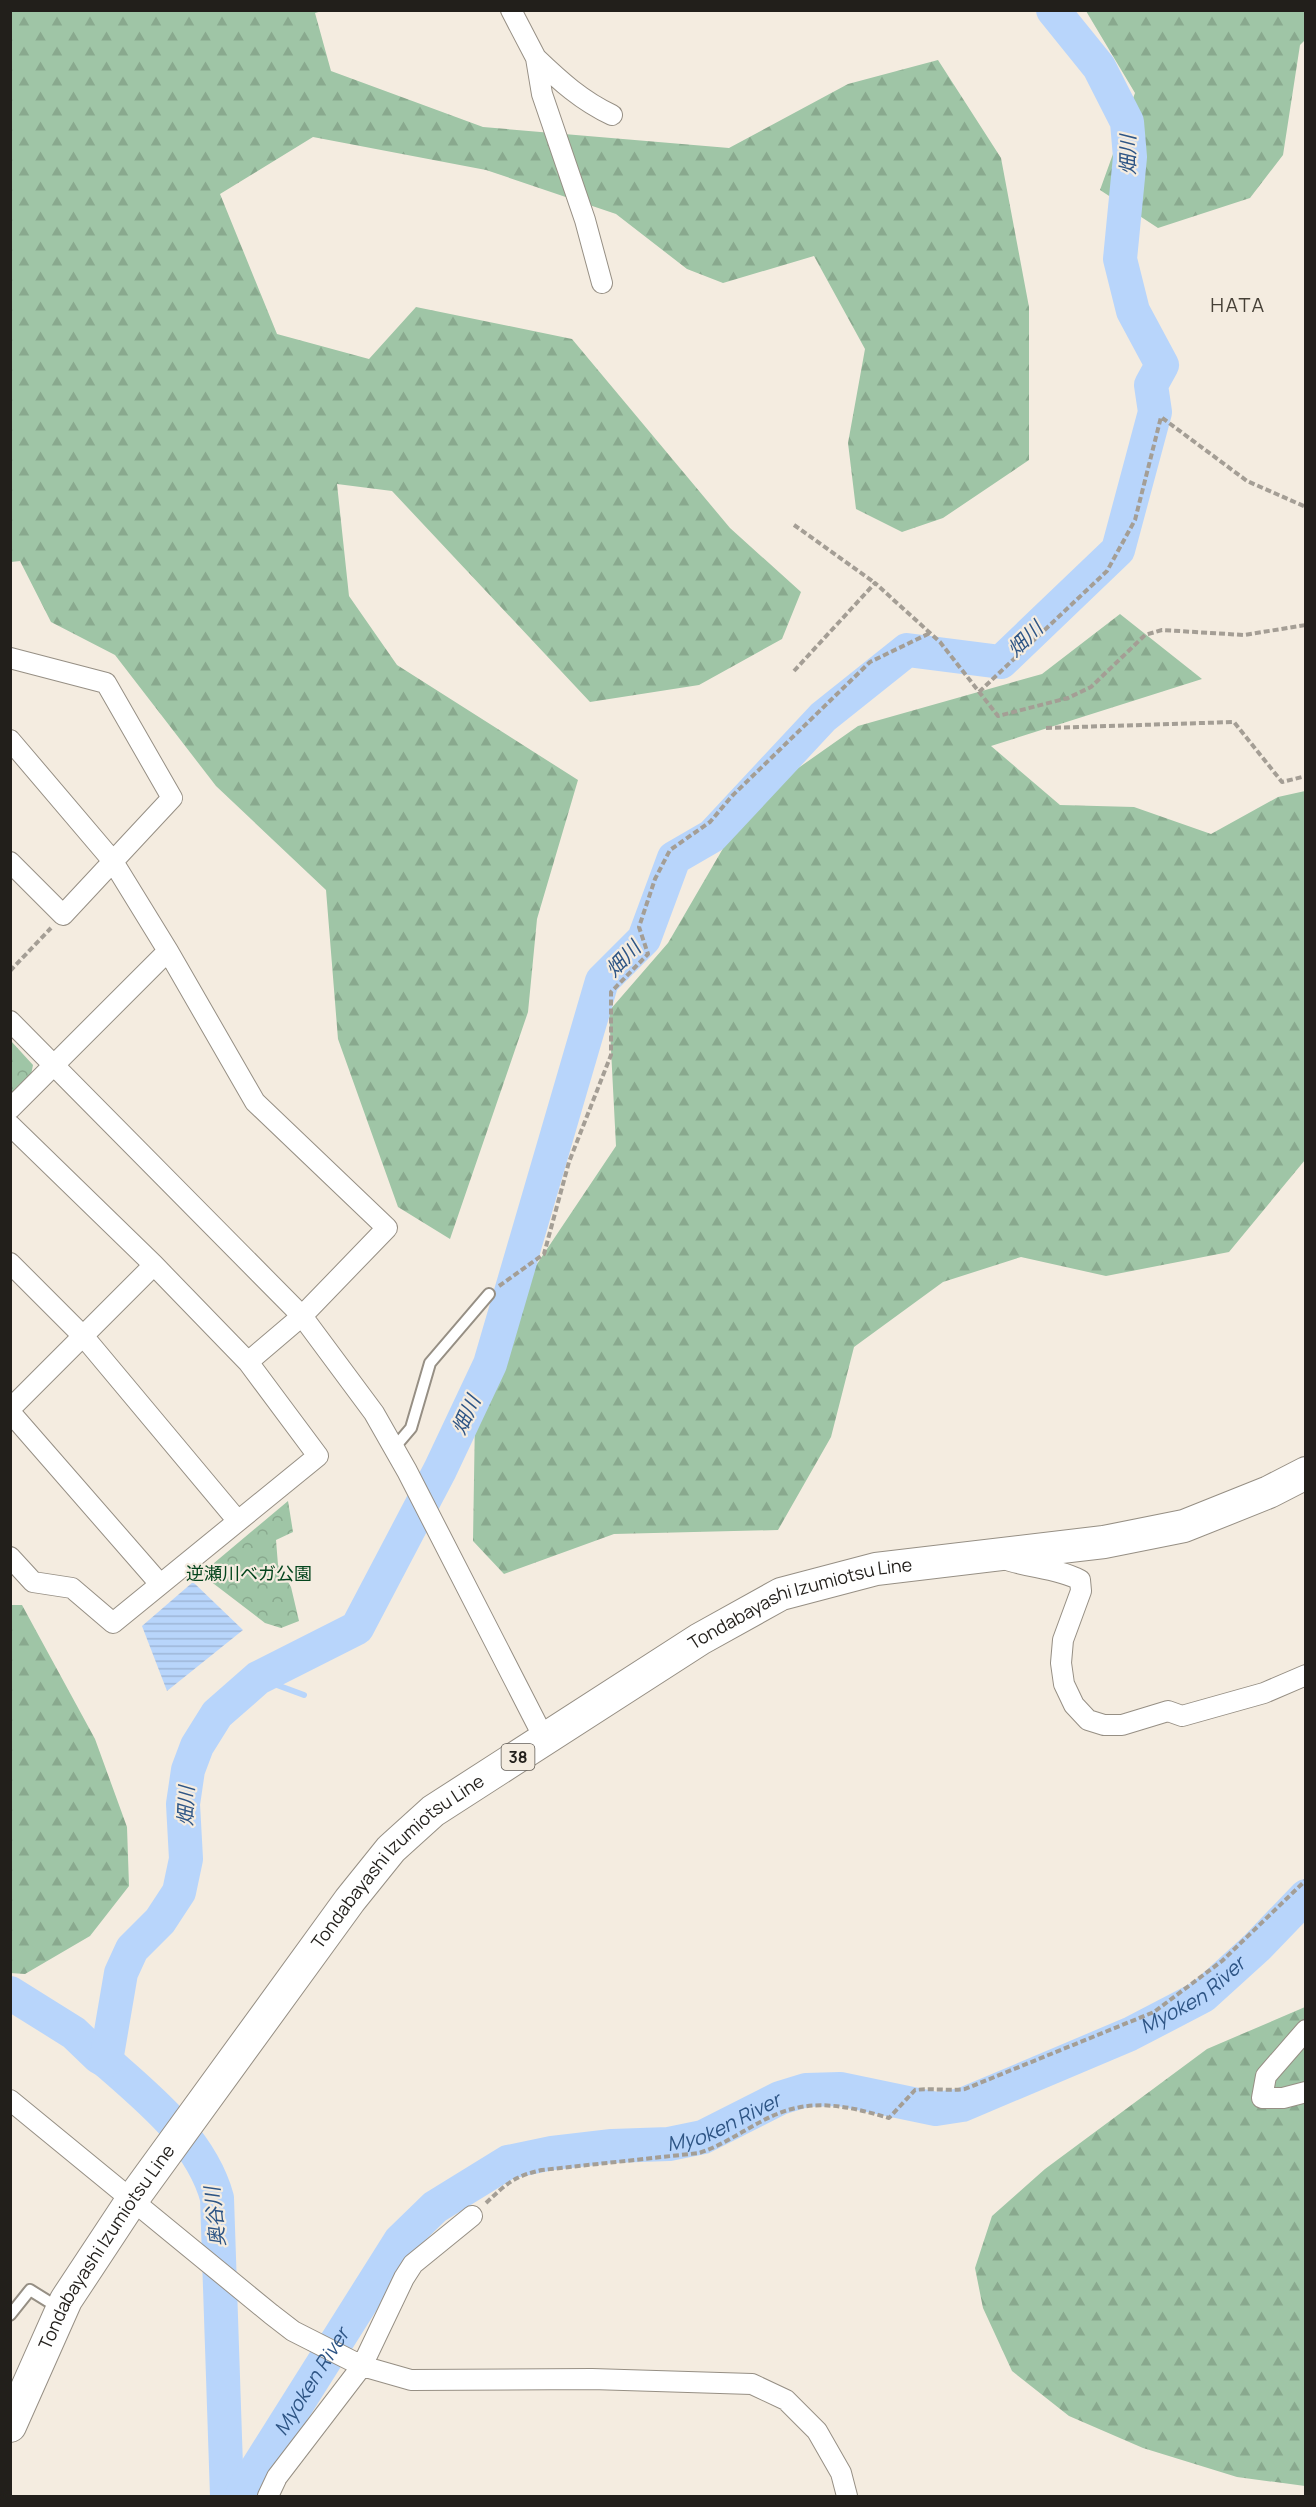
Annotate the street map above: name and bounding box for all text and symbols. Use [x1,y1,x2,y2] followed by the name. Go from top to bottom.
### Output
[1114,133,1141,175] water label: 畑川
[1210,291,1266,318] district label: HATA
[1001,614,1050,662] water label: 畑川
[599,933,648,982] water label: 畑川
[445,1389,487,1439] water label: 畑川
[683,1552,913,1654] street label: Tondabayashi Izumiotsu Line
[186,1561,312,1585] park label: 逆瀬川ベガ公園
[502,1744,534,1770] road number: 38
[305,1768,488,1953] street label: Tondabayashi Izumiotsu Line
[171,1784,200,1826] water label: 畑川
[1135,1948,1253,2040] water label: Myoken River
[664,2085,787,2157] water label: Myoken River
[33,2139,179,2353] street label: Tondabayashi Izumiotsu Line
[198,2184,231,2248] water label: 奥谷川
[267,2320,356,2440] water label: Myoken River

